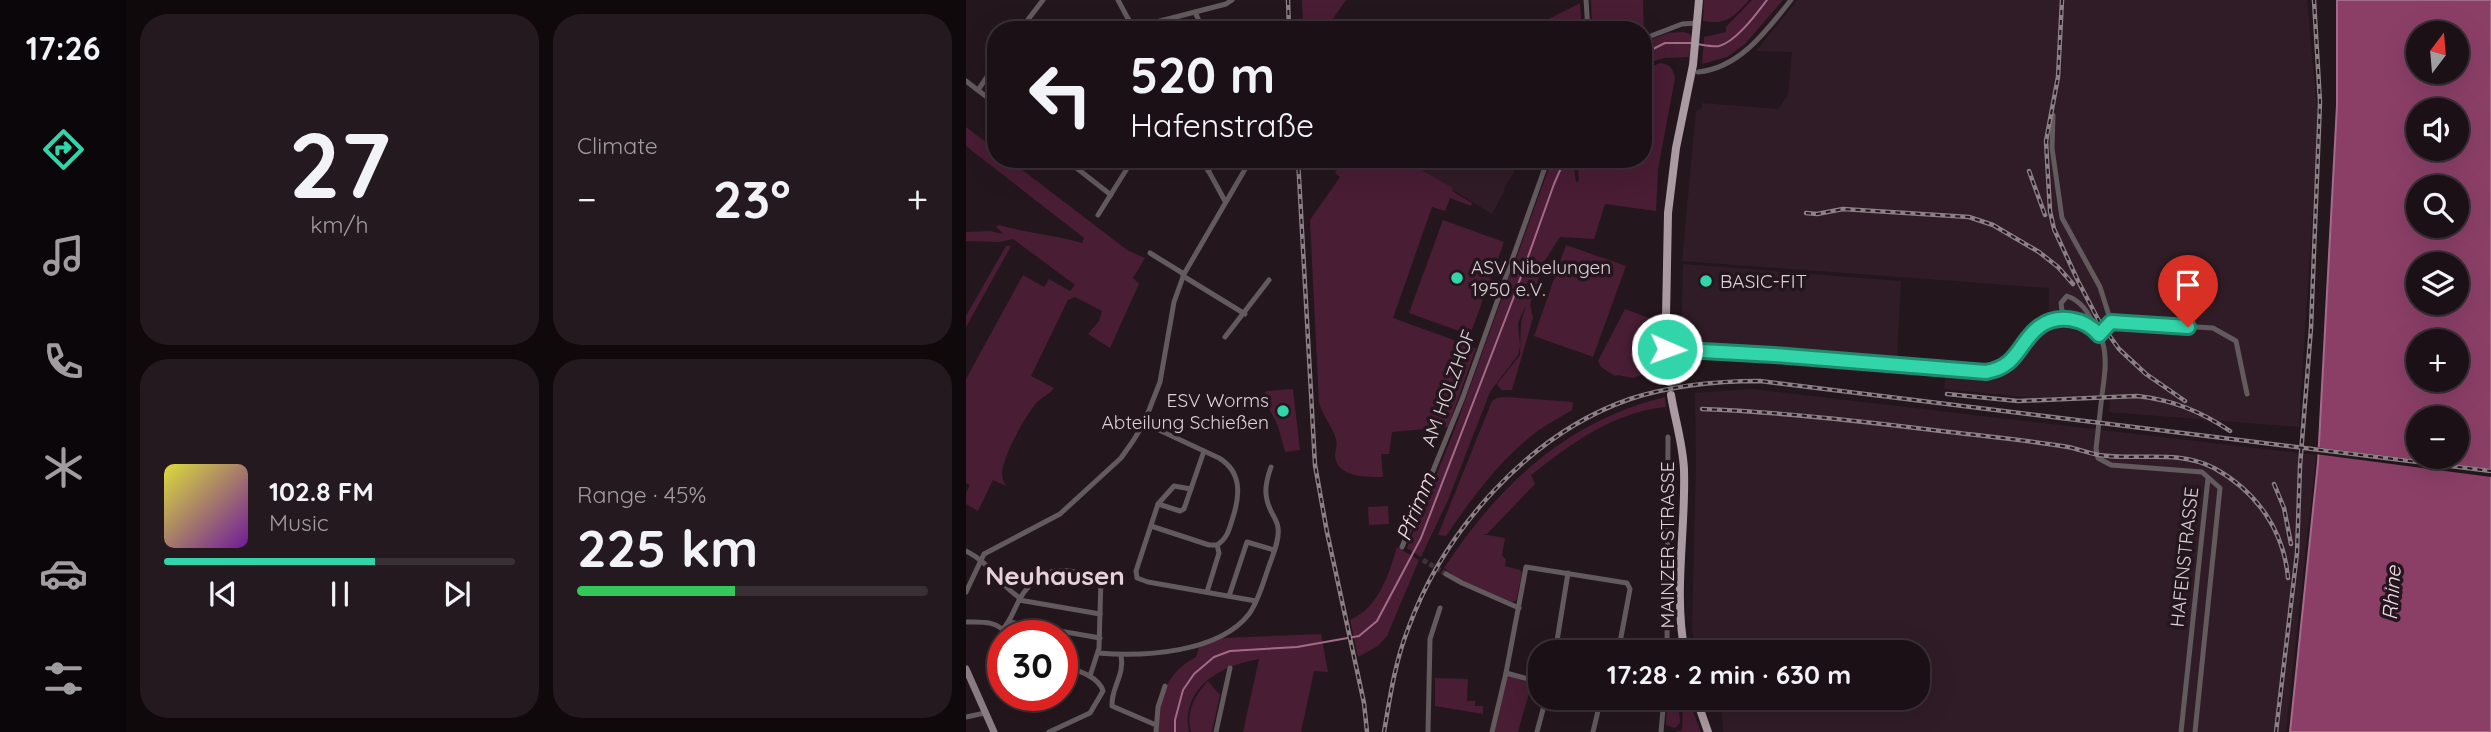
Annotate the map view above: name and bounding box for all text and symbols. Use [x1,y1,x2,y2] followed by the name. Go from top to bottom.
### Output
[2406,21,2469,84] north arrow
[2406,21,2469,469] map controls
[26,28,100,68] text: 17:26
[1130,44,1275,105] text: 520 m
[1015,49,1106,140] icon: left
[2406,98,2469,161] button: sound
[1130,105,1314,145] text: Hafenstraße
[289,107,390,221] text: 27
[39,125,88,174] icon: directions
[577,131,658,160] text: Climate
[713,166,791,231] text: 23°
[577,175,597,223] text: −
[907,175,928,223] text: +
[2406,175,2469,238] button: search
[310,210,369,239] text: km/h
[39,231,88,280] icon: music
[2406,252,2469,315] button: layers
[1471,255,1611,301] place label: ASV Nibelungen 1950 e.V.
[2158,255,2218,327] pin
[2169,266,2207,304] icon: arrive
[1720,269,1807,293] place label: BASIC-FIT
[1449,270,1465,286] marker: ASV Nibelungen 1950 e.V.
[1698,273,1714,289] marker: BASIC-FIT
[1630,312,1704,386] position arrow
[1416,326,1480,450] street label: AM HOLZHOF
[2406,329,2469,392] button: +
[39,337,88,386] icon: phone
[1102,388,1269,434] place label: ESV Worms Abteilung Schießen
[1275,403,1291,419] marker: ESV Worms Abteilung Schießen
[2406,406,2469,469] button: −
[39,443,88,492] icon: climate
[1655,462,1679,628] street label: MAINZER STRASSE
[1390,468,1441,544] water label: Pfrimm
[269,475,374,508] text: 102.8 FM
[577,480,706,509] text: Range · 45%
[2165,486,2203,628] street label: HAFENSTRASSE
[269,508,329,537] text: Music
[577,515,758,580] text: 225 km
[39,549,88,598] icon: car
[985,559,1125,592] district label: Neuhausen
[2376,564,2406,621] water label: Rhine
[204,575,242,613] icon: previous
[321,575,359,613] icon: pause
[438,575,476,613] icon: next
[987,620,1078,711] speed limit sign: 30
[39,654,88,703] icon: filters
[1607,658,1851,691] text: 17:28 · 2 min · 630 m

